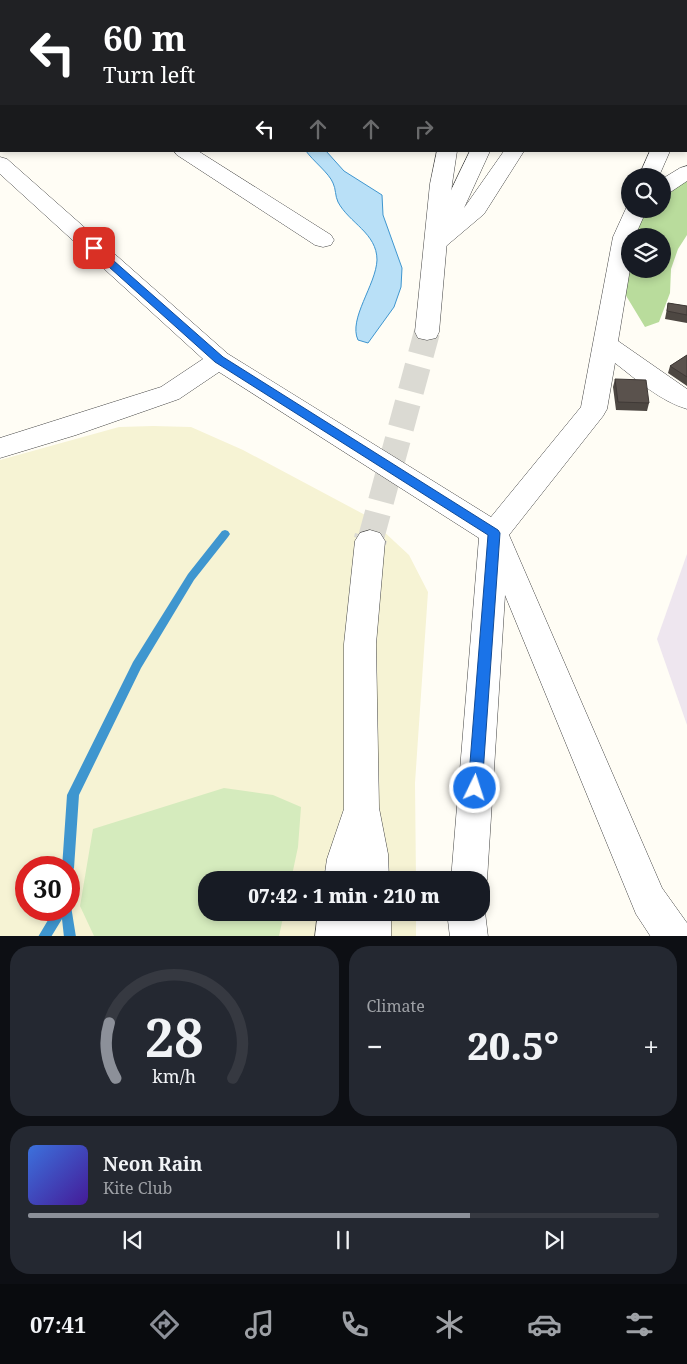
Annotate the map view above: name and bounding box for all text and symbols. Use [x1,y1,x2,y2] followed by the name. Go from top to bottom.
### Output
[103,14,186,61] text: 60 m
[20,20,85,85] icon: left
[103,59,195,89] text: Turn left
[251,115,279,143] icon: left
[304,115,332,143] icon: ahead
[357,115,385,143] icon: ahead
[410,115,438,143] icon: right
[621,168,671,278] map controls
[621,168,671,218] button: search
[73,227,115,269] pin
[621,228,671,278] button: layers
[80,234,108,262] icon: arrive
[448,761,500,813] position arrow
[15,856,80,921] speed limit sign: 30
[248,883,440,909] text: 07:42 · 1 min · 210 m
[367,995,425,1017] text: Climate
[145,1001,204,1072] text: 28
[467,1019,559,1071] text: 20.5°
[367,1027,383,1065] text: −
[643,1027,659,1065] text: +
[152,1064,196,1088] text: km/h
[103,1151,202,1177] text: Neon Rain
[103,1177,172,1199] text: Kite Club
[119,1226,147,1254] icon: previous
[329,1226,357,1254] icon: pause
[540,1226,568,1254] icon: next
[147,1307,182,1342] icon: directions
[242,1307,277,1342] icon: music
[337,1307,372,1342] icon: phone
[432,1307,467,1342] icon: climate
[527,1307,562,1342] icon: car
[622,1307,657,1342] icon: filters
[30,1309,86,1339] text: 07:41

